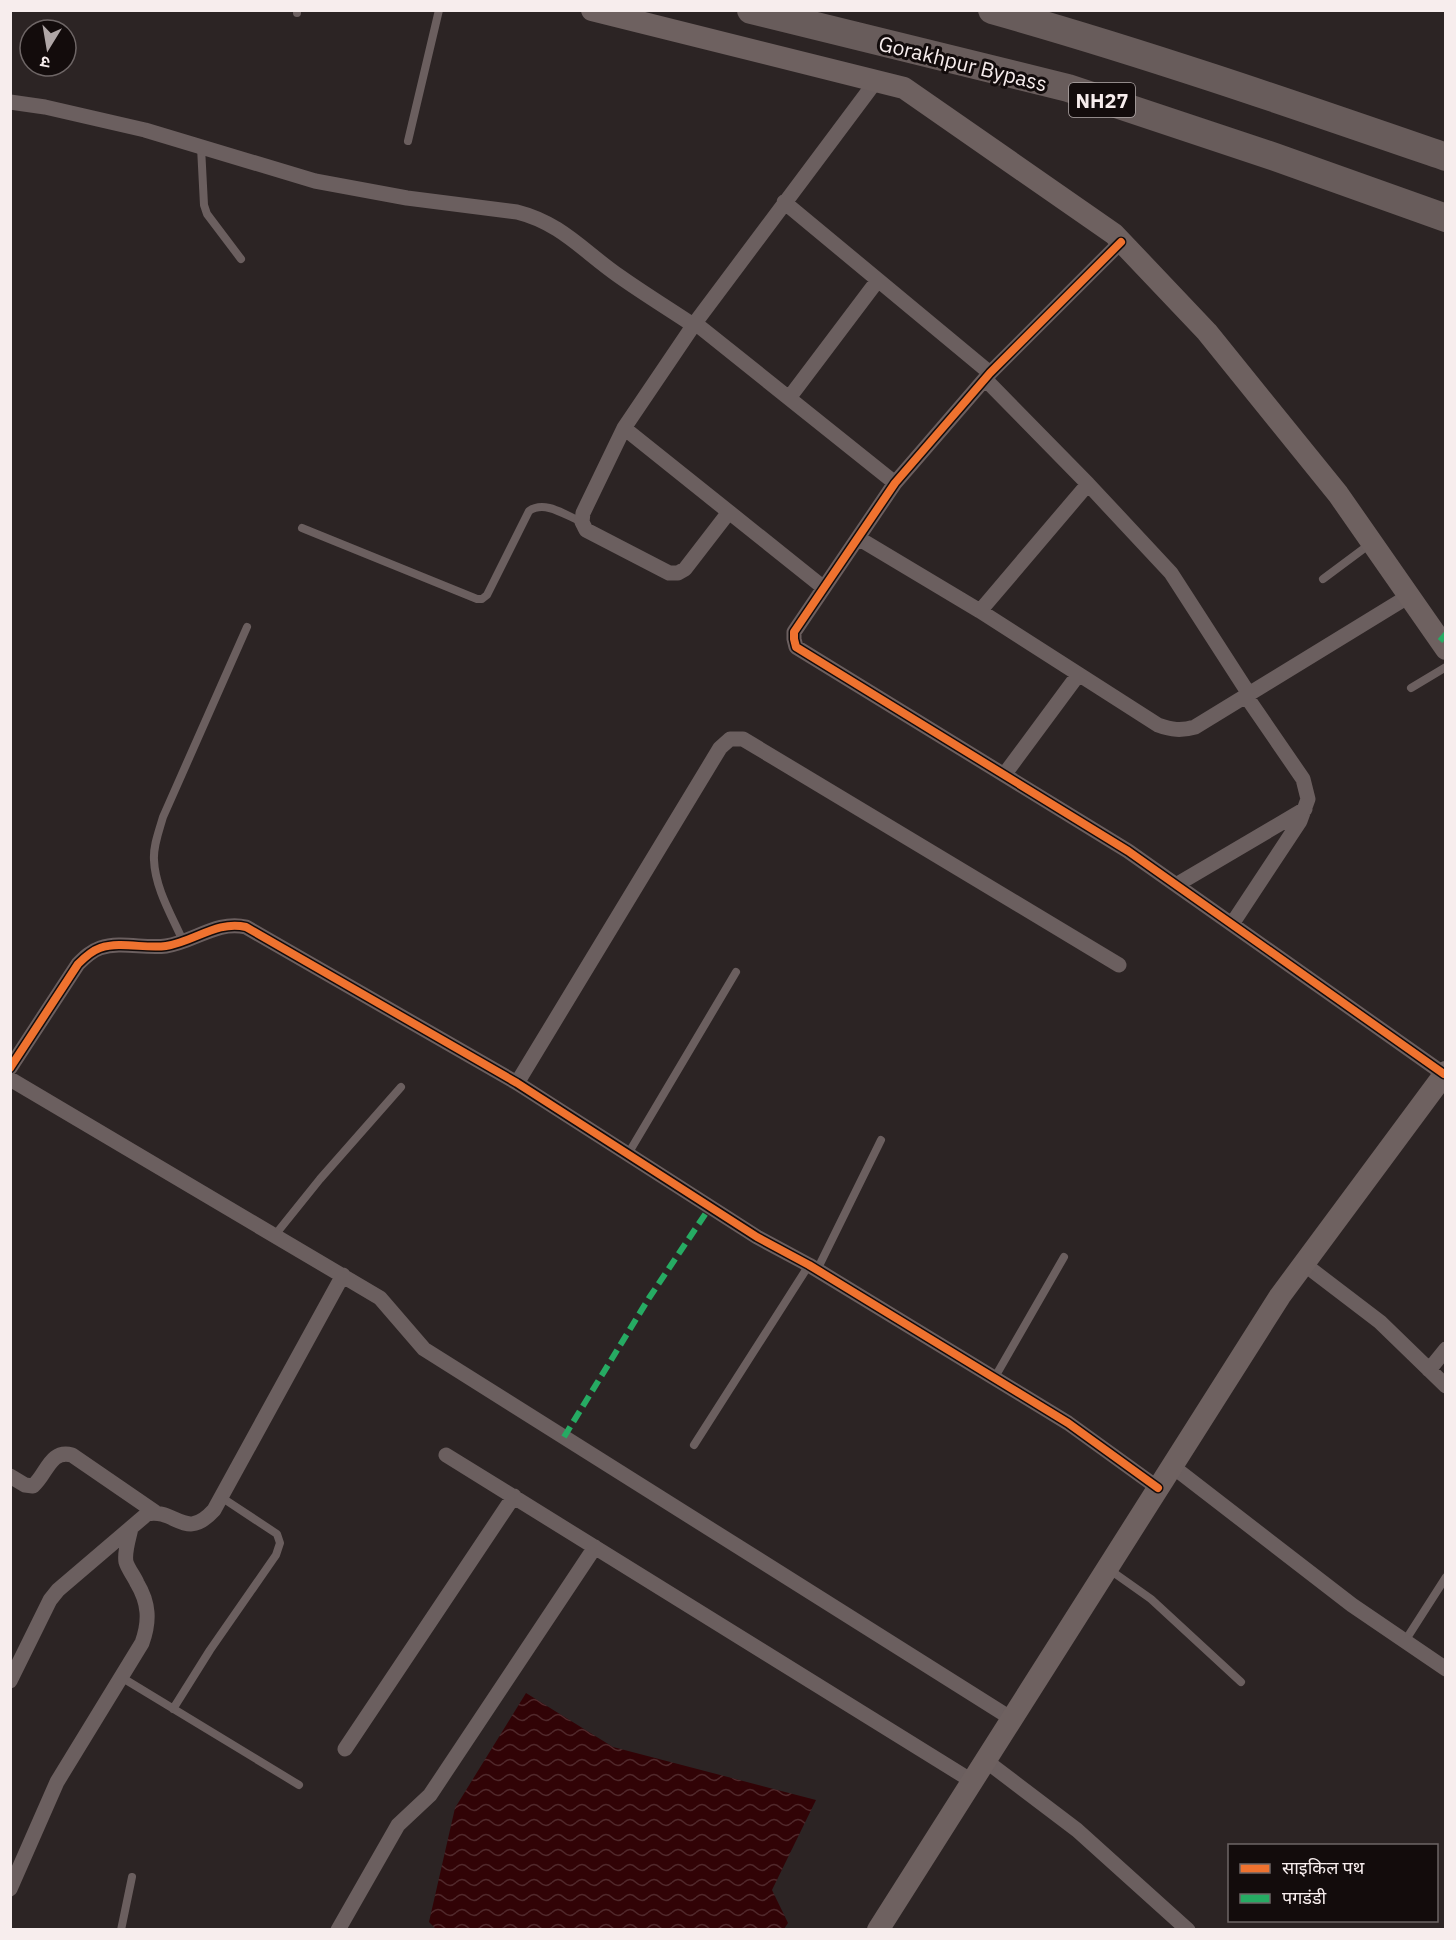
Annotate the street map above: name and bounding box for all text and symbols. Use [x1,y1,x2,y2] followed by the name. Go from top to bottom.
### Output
[18,18,78,78] north arrow
[876,29,1050,97] street label: Gorakhpur Bypass
[38,52,52,73] text: उ
[1069,83,1135,117] road number: NH27
[1228,1844,1438,1922] legend
[1282,1856,1365,1879] text: साइकिल पथ
[1282,1886,1327,1909] text: पगडंडी

